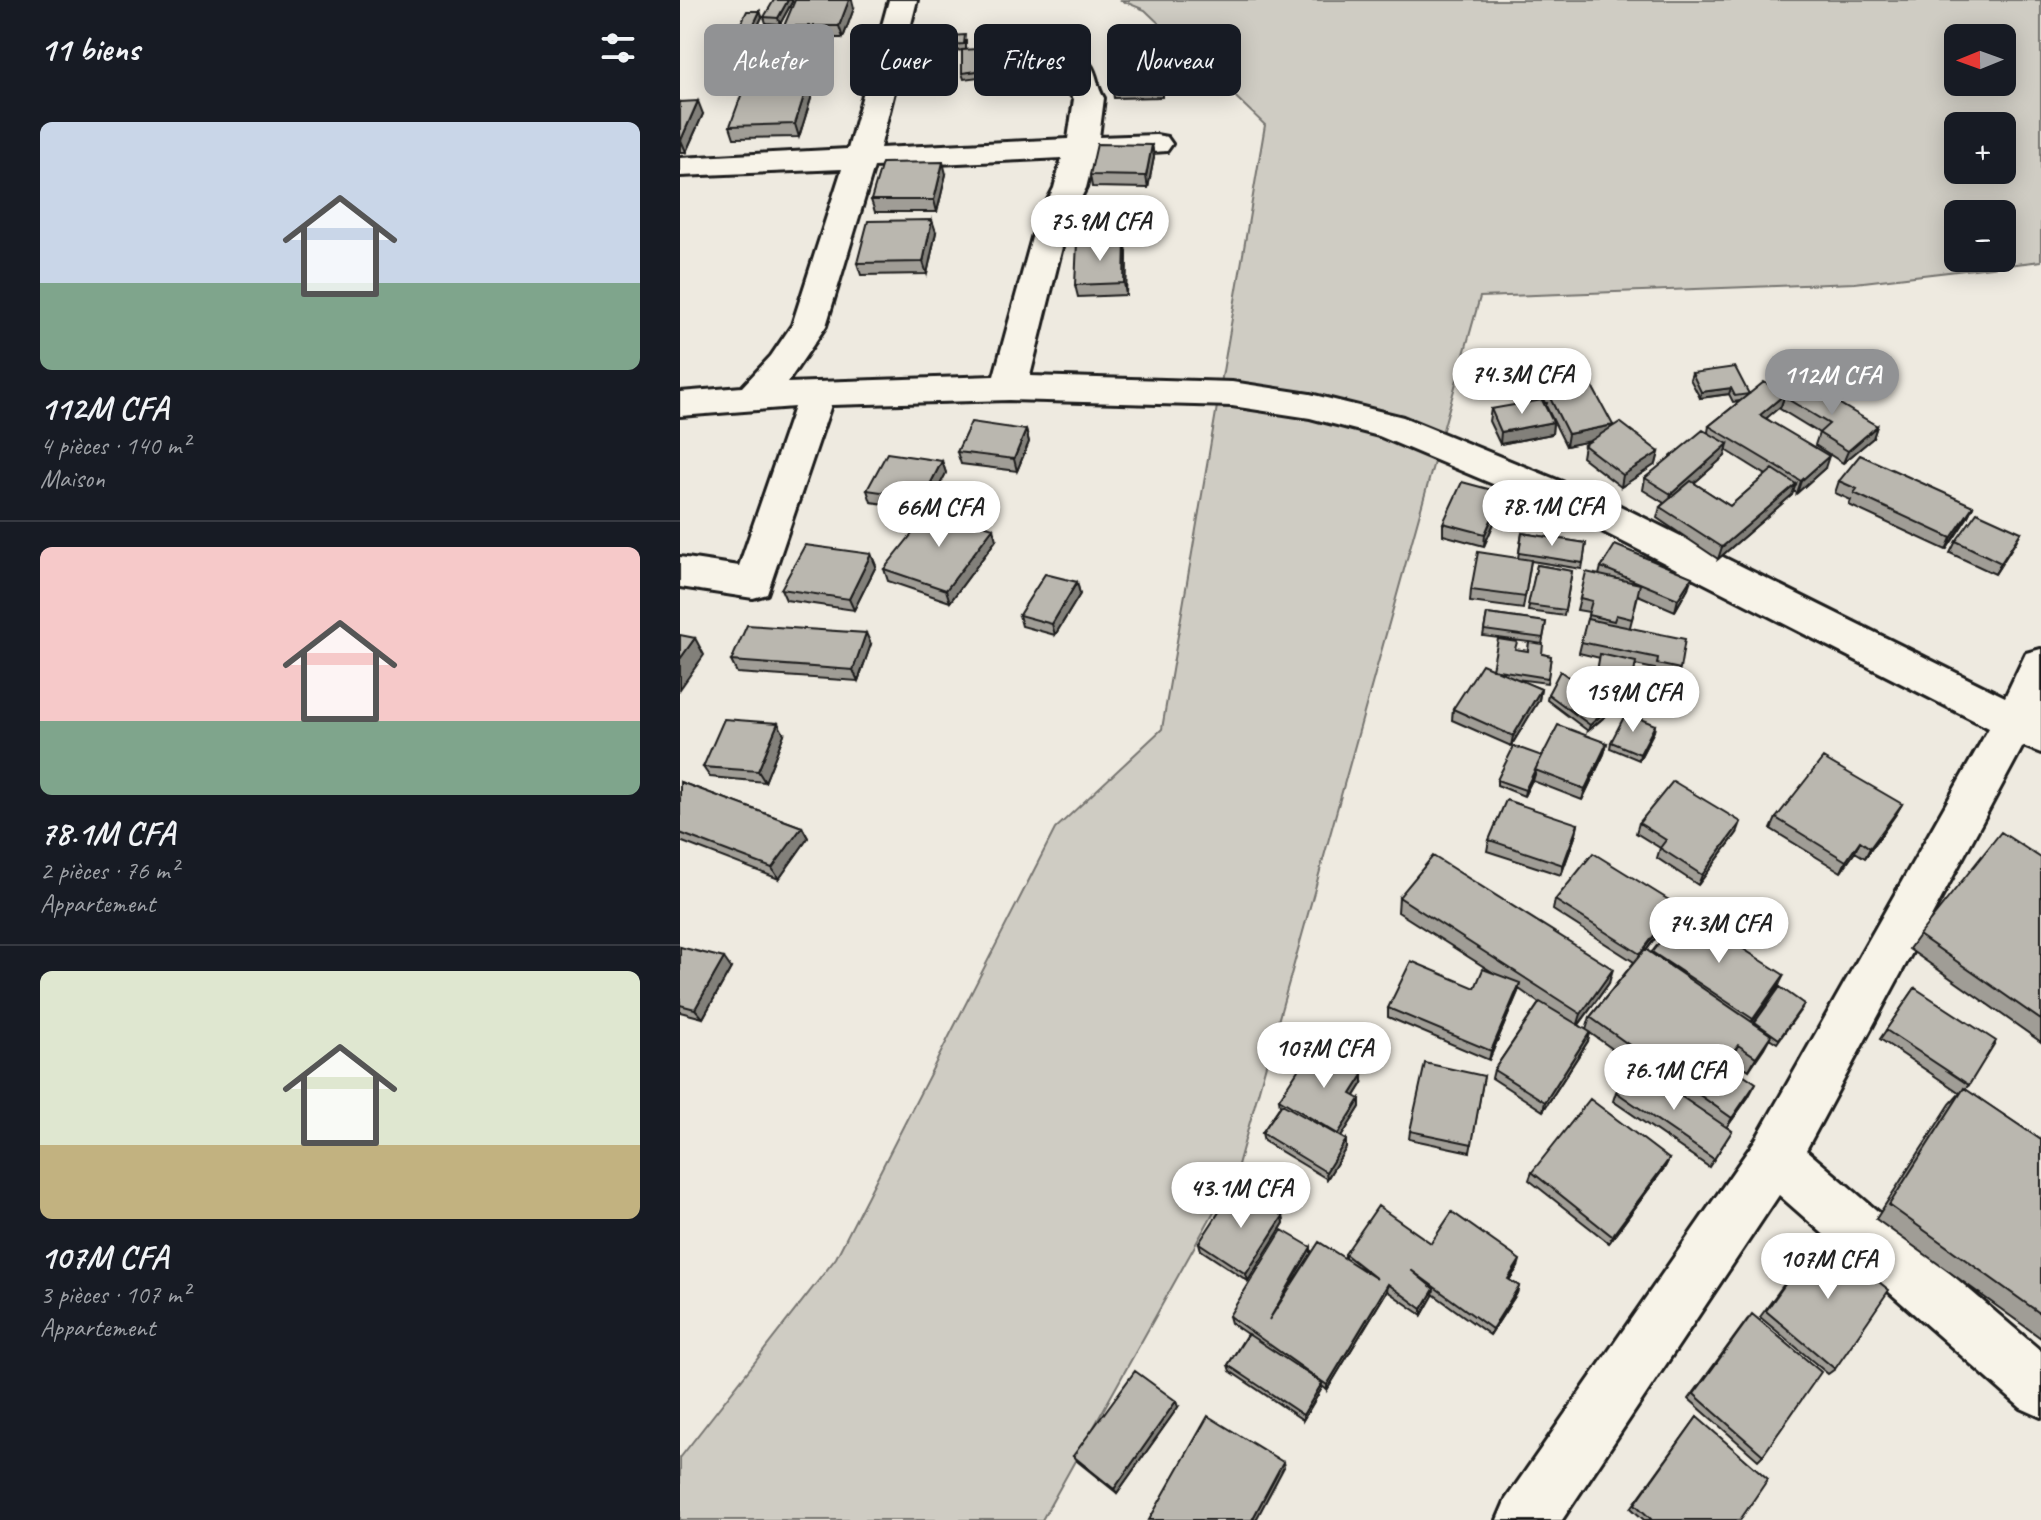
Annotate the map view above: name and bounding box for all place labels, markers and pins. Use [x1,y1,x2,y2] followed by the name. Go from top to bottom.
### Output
[1008,195,1192,263] pin: 75.9M CFA
[1430,348,1614,416] pin: 74.3M CFA
[1749,349,1915,417] pin: 112M CFA
[1460,480,1644,548] pin: 78.1M CFA
[865,481,1013,549] pin: 66M CFA
[1550,666,1716,734] pin: 159M CFA
[1627,897,1811,965] pin: 74.3M CFA
[1241,1022,1407,1090] pin: 107M CFA
[1582,1044,1766,1112] pin: 76.1M CFA
[1149,1162,1333,1230] pin: 43.1M CFA
[1745,1233,1911,1301] pin: 107M CFA

